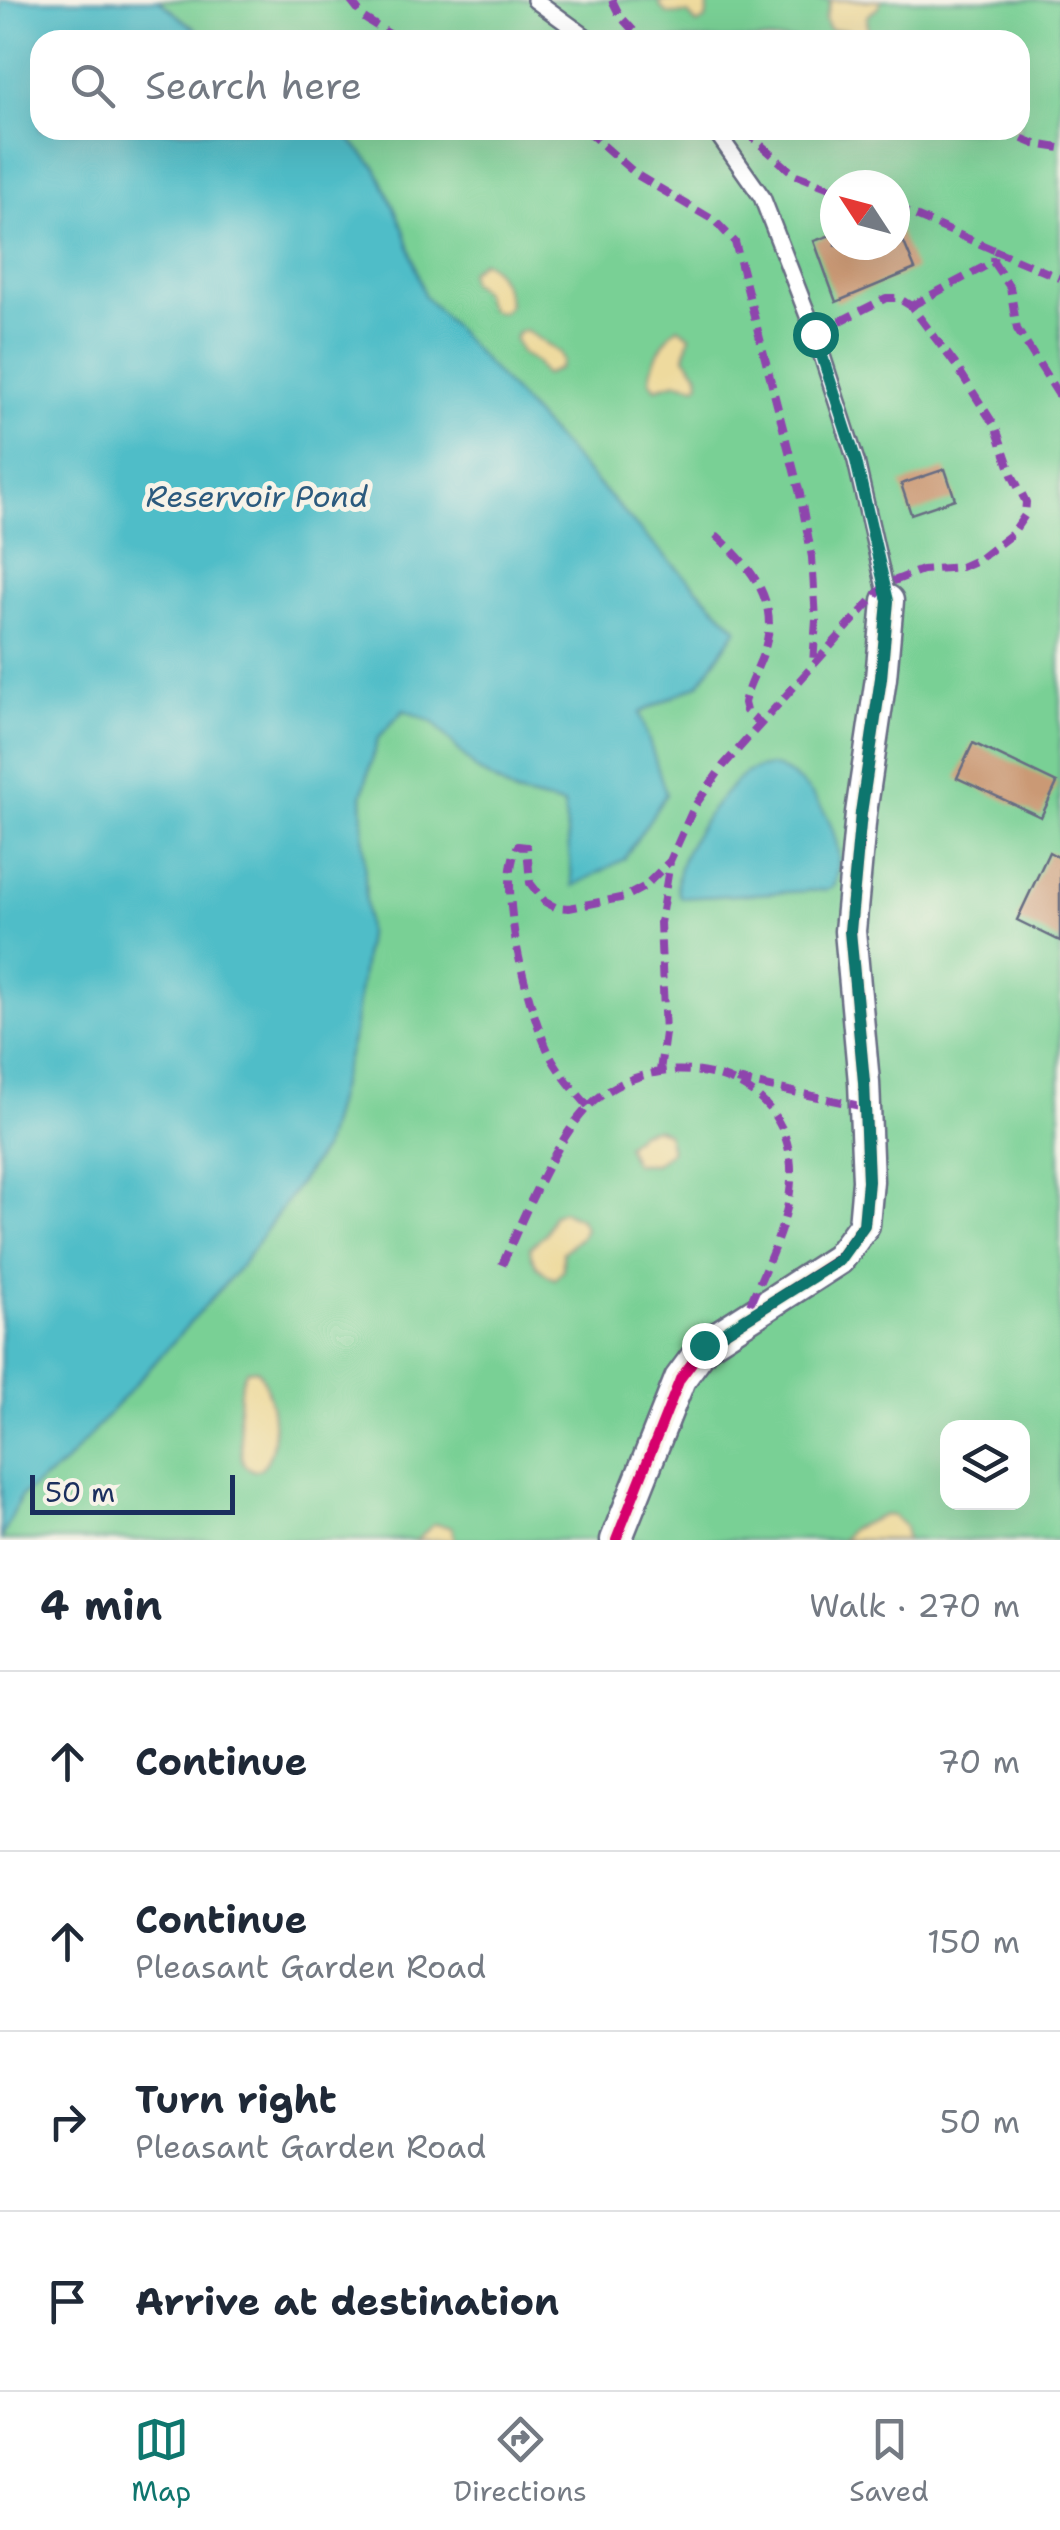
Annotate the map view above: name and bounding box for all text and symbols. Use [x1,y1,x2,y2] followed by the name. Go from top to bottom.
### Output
[30,30,1030,140] search box
[65,58,120,113] icon: search
[145,60,362,111] text: Search here
[820,170,910,260] north arrow
[793,312,839,358] route start
[146,476,368,517] water label: Reservoir Pond
[682,1323,728,1369] route end
[940,1420,1030,1510] map controls
[940,1420,1030,1510] button: layers
[30,1470,235,1514] scale bar
[45,1473,115,1511] text: 50 m
[40,1577,162,1633] text: 4 min
[809,1584,1020,1627] text: Walk · 270 m
[40,1734,95,1789] icon: ahead
[135,1736,307,1787] text: Continue
[937,1740,1020,1783] text: 70 m
[135,1894,307,1945] text: Continue
[40,1914,95,1969] icon: ahead
[927,1920,1020,1963] text: 150 m
[135,1945,486,1988] text: Pleasant Garden Road
[135,2074,337,2125] text: Turn right
[40,2094,95,2149] icon: right
[940,2100,1020,2143] text: 50 m
[135,2125,486,2168] text: Pleasant Garden Road
[40,2274,95,2329] icon: arrive
[135,2276,559,2327] text: Arrive at destination
[131,2412,191,2510] tab: Map
[454,2412,587,2510] tab: Directions
[849,2412,929,2510] tab: Saved

